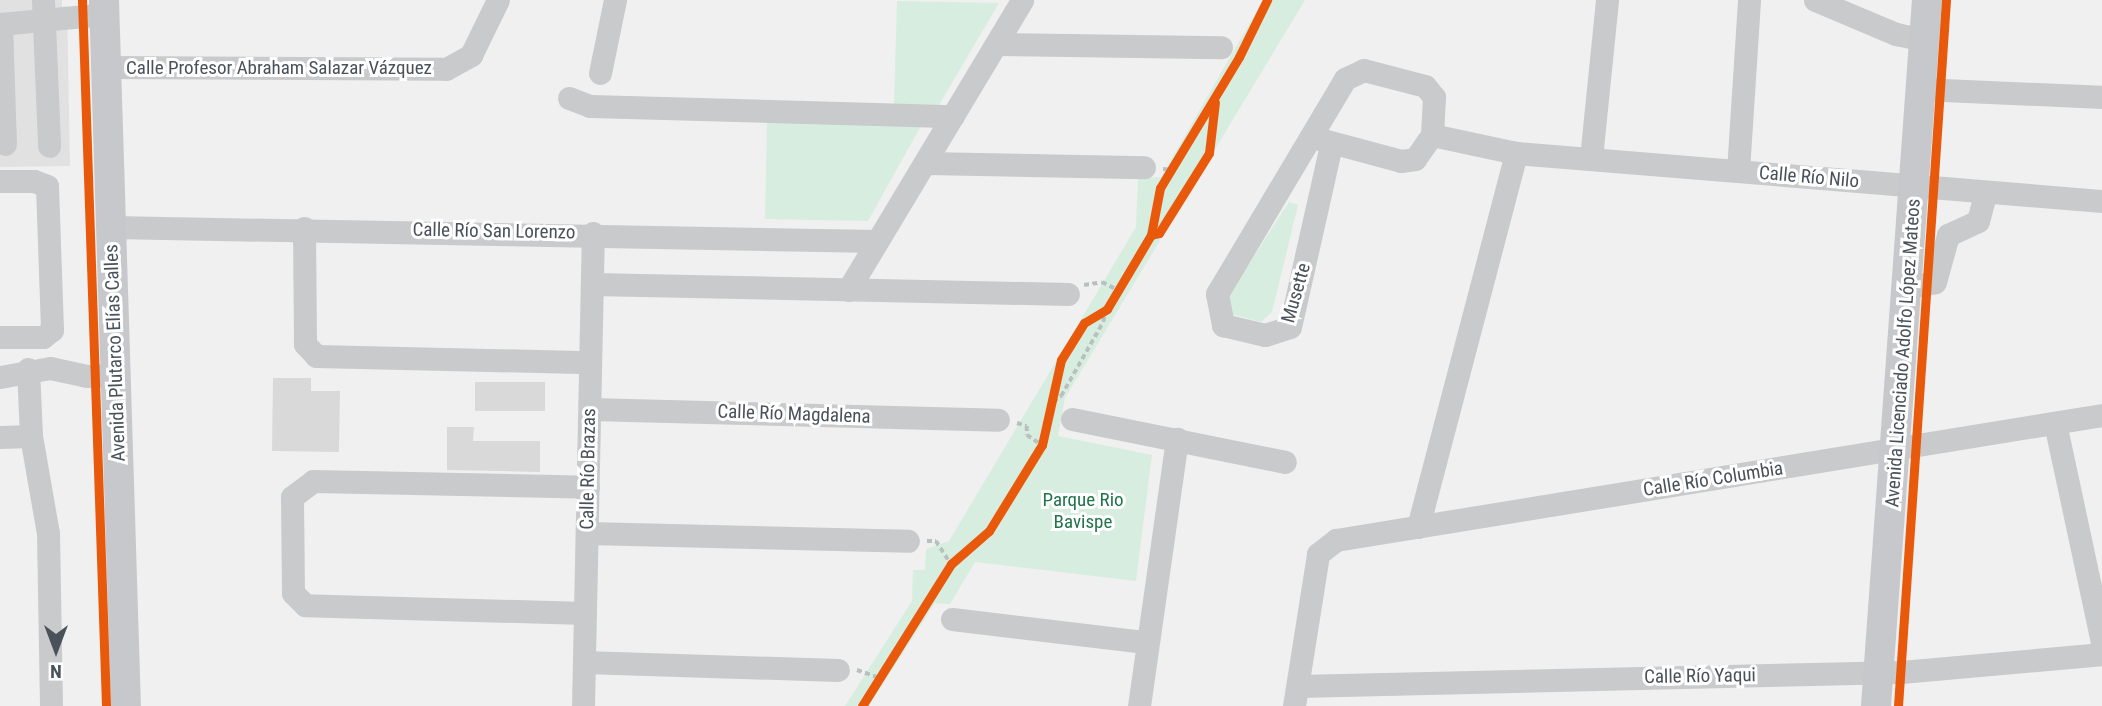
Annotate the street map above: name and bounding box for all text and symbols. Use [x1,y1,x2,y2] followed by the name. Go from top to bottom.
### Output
[126,57,432,79] street label: Calle Profesor Abraham Salazar Vázquez
[1758,161,1860,193] street label: Calle Río Nilo
[1881,198,1925,508] street label: Avenida Licenciado Adolfo López Mateos
[412,218,576,244] street label: Calle Río San Lorenzo
[100,244,130,462] street label: Avenida Plutarco Elías Calles
[1277,260,1315,326] street label: Musette
[717,400,871,428] street label: Calle Río Magdalena
[576,408,600,530] street label: Calle Río Brazas
[1641,457,1785,501] street label: Calle Río Columbia
[1042,489,1124,533] park label: Parque Rio Bavispe
[21,615,91,685] north arrow
[50,660,62,683] text: N
[1644,664,1756,688] street label: Calle Río Yaqui

